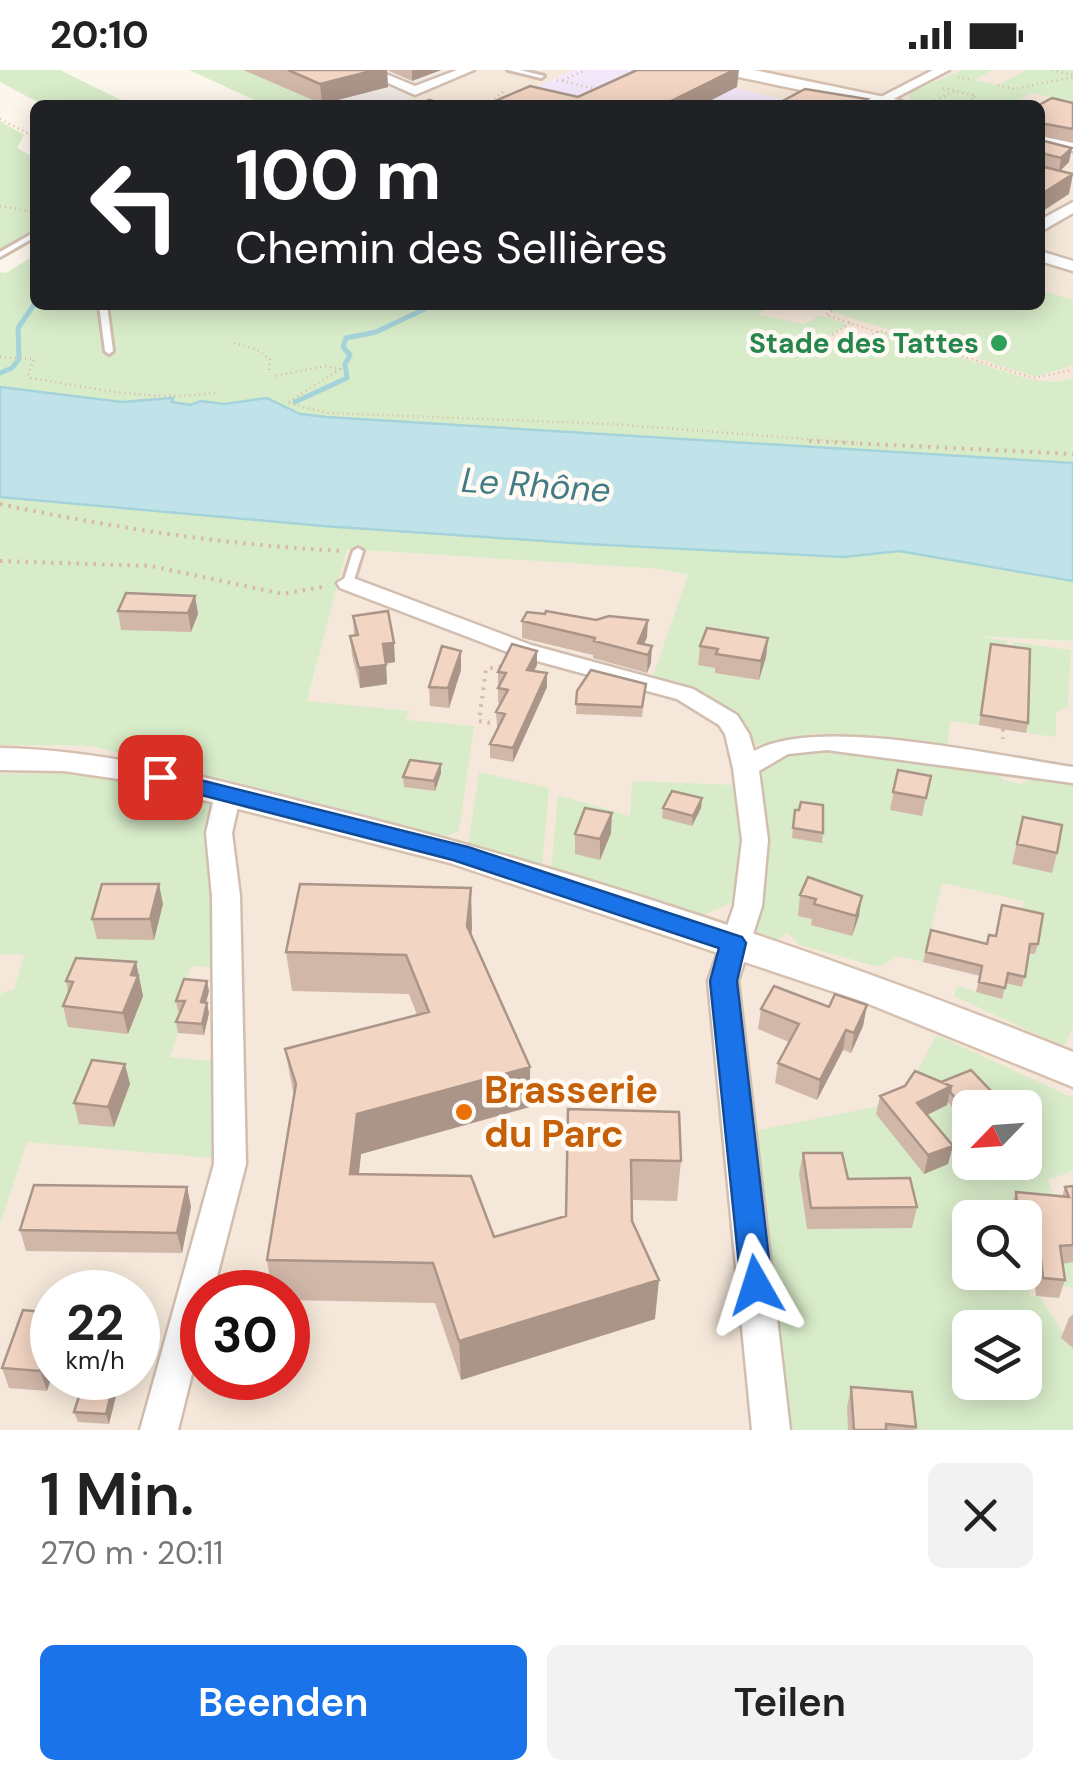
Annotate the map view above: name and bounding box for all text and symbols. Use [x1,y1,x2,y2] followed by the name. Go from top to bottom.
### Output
[50,10,149,60] text: 20:10
[235,130,441,221] text: 100 m
[70,140,200,270] icon: left
[235,218,668,277] text: Chemin des Sellières
[749,325,979,362] place label: Stade des Tattes
[988,332,1010,354] marker: Stade des Tattes
[460,457,612,513] water label: Le Rhône
[118,735,203,820] pin
[133,750,188,805] icon: arrive
[484,1065,658,1159] place label: Brasserie du Parc
[952,1090,1042,1180] north arrow
[952,1090,1042,1400] map controls
[453,1101,475,1123] marker: Brasserie du Parc
[952,1200,1042,1290] button: search
[704,1233,808,1337] position arrow
[180,1270,310,1400] speed limit sign: 30
[66,1290,124,1356] text: 22
[952,1310,1042,1400] button: layers
[65,1344,125,1377] text: km/h
[40,1455,194,1534] text: 1 Min.
[928,1463,1033,1568] button: close
[40,1532,223,1574] text: 270 m · 20:11
[40,1645,527,1760] button: Beenden
[547,1645,1033,1760] button: Teilen

